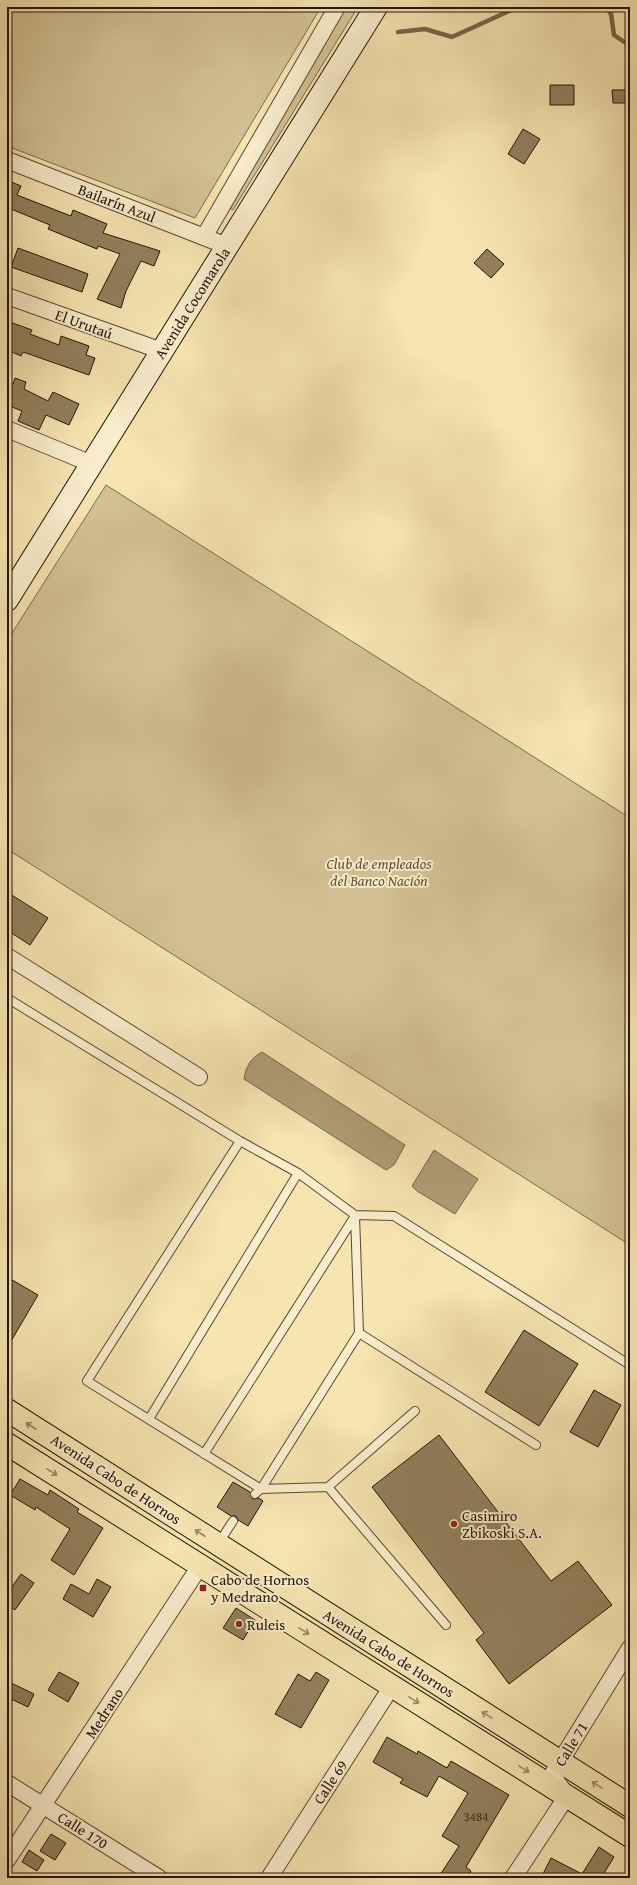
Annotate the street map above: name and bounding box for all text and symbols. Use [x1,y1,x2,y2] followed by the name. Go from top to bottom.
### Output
[75,179,159,227] street label: Bailarín Azul
[149,243,235,363] street label: Avenida Cocomarola
[52,304,117,344] street label: El Urutaú
[326,853,432,891] park label: Club de empleados del Banco Nación
[25,1421,37,1429] one-way arrow
[47,1429,185,1529] street label: Avenida Cabo de Hornos
[46,1469,58,1477] one-way arrow
[462,1505,542,1543] place label: Casimiro Zbikoski S.A.
[449,1519,459,1529] marker: Casimiro Zbikoski S.A.
[194,1529,206,1537] one-way arrow
[210,1569,309,1607] place label: Cabo de Hornos y Medrano
[198,1583,208,1593] marker: Cabo de Hornos y Medrano
[319,1604,459,1702] street label: Avenida Cabo de Hornos
[247,1614,285,1635] place label: Ruleis
[234,1619,244,1629] marker: Ruleis
[298,1627,310,1635] one-way arrow
[80,1683,128,1742] street label: Medrano
[408,1696,419,1704] one-way arrow
[481,1711,493,1719] one-way arrow
[550,1718,592,1770] street label: Calle 71
[308,1756,352,1808] street label: Calle 69
[518,1765,529,1773] one-way arrow
[591,1780,603,1788] one-way arrow
[54,1806,112,1854] street label: Calle 170
[463,1807,489,1826] house number: 3484

